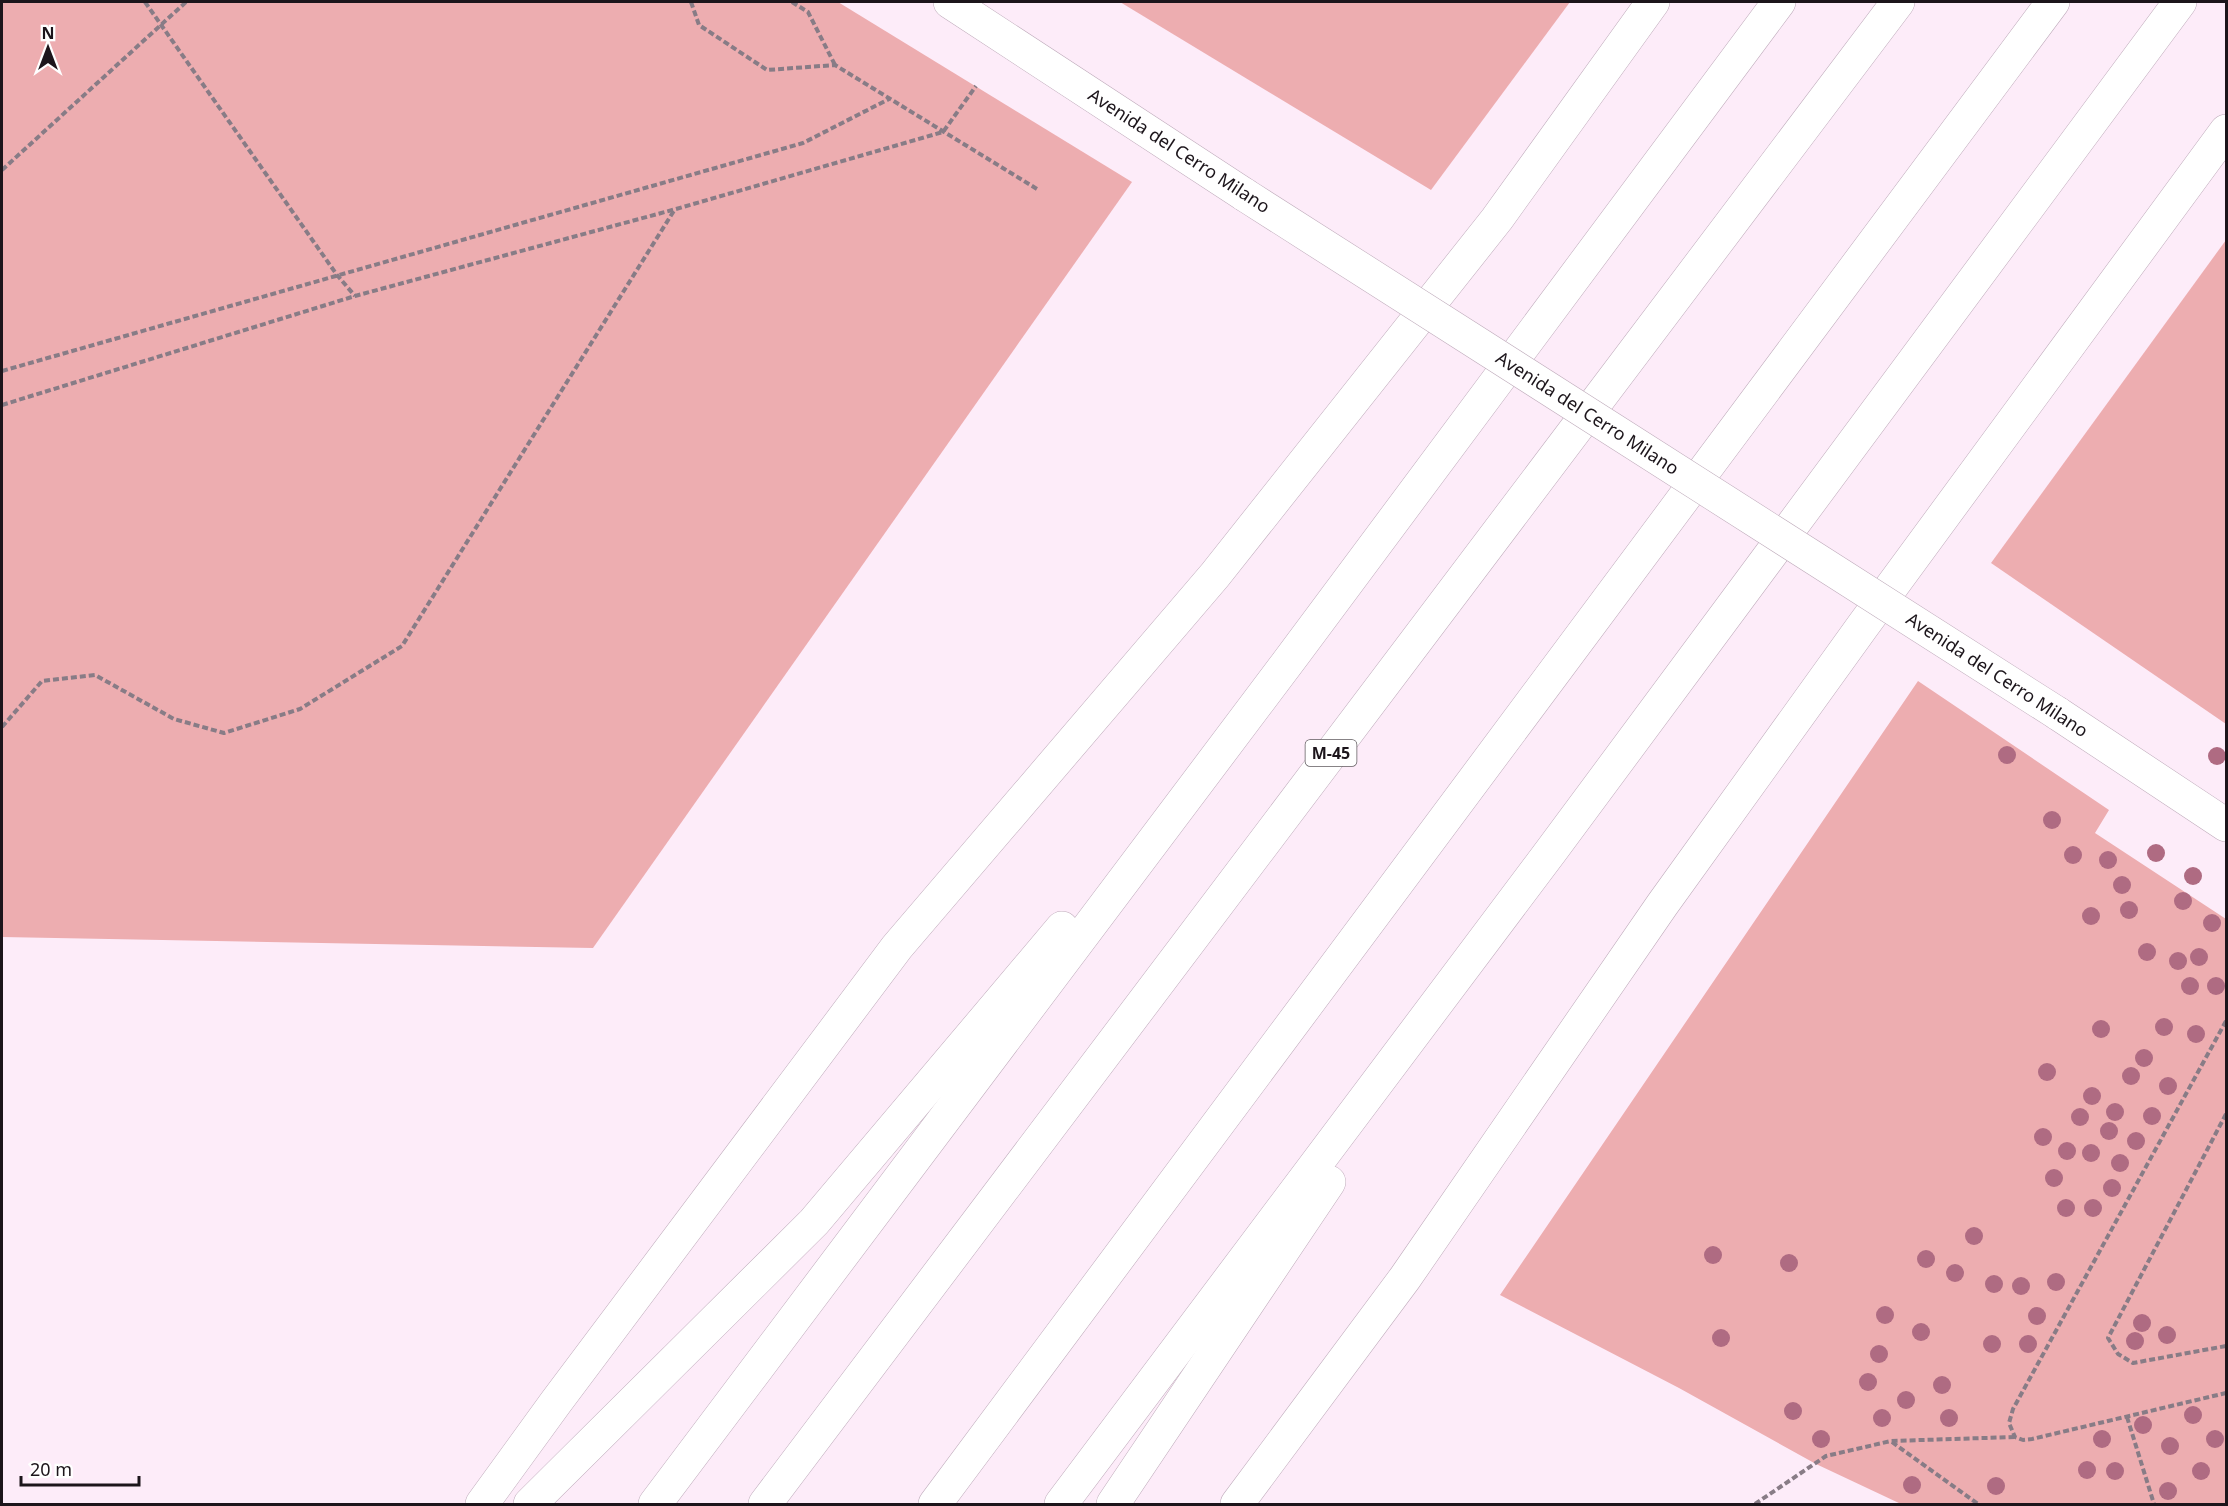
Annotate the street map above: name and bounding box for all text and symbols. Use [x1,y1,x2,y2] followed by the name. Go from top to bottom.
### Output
[18,18,78,78] north arrow
[41,22,55,44] text: N
[1084,82,1275,218] street label: Avenida del Cerro Milano
[1492,345,1684,480] street label: Avenida del Cerro Milano
[1902,606,2093,742] street label: Avenida del Cerro Milano
[1306,740,1356,766] road number: M-45
[21,1449,140,1487] scale bar
[30,1457,72,1481] text: 20 m

